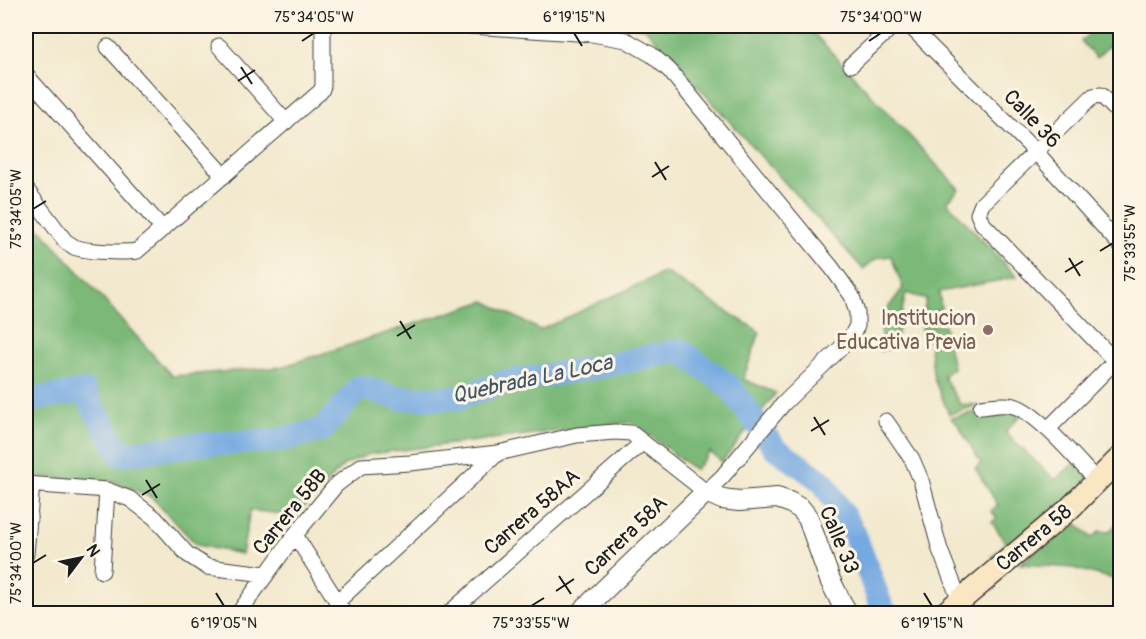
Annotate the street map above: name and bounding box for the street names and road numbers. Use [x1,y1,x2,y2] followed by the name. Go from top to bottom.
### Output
[997,84,1067,154] street label: Calle 36
[247,463,333,561] street label: Carrera 58B
[478,463,586,561] street label: Carrera 58AA
[579,490,673,582] street label: Carrera 58A
[990,498,1078,578] street label: Carrera 58
[813,502,865,578] street label: Calle 33

